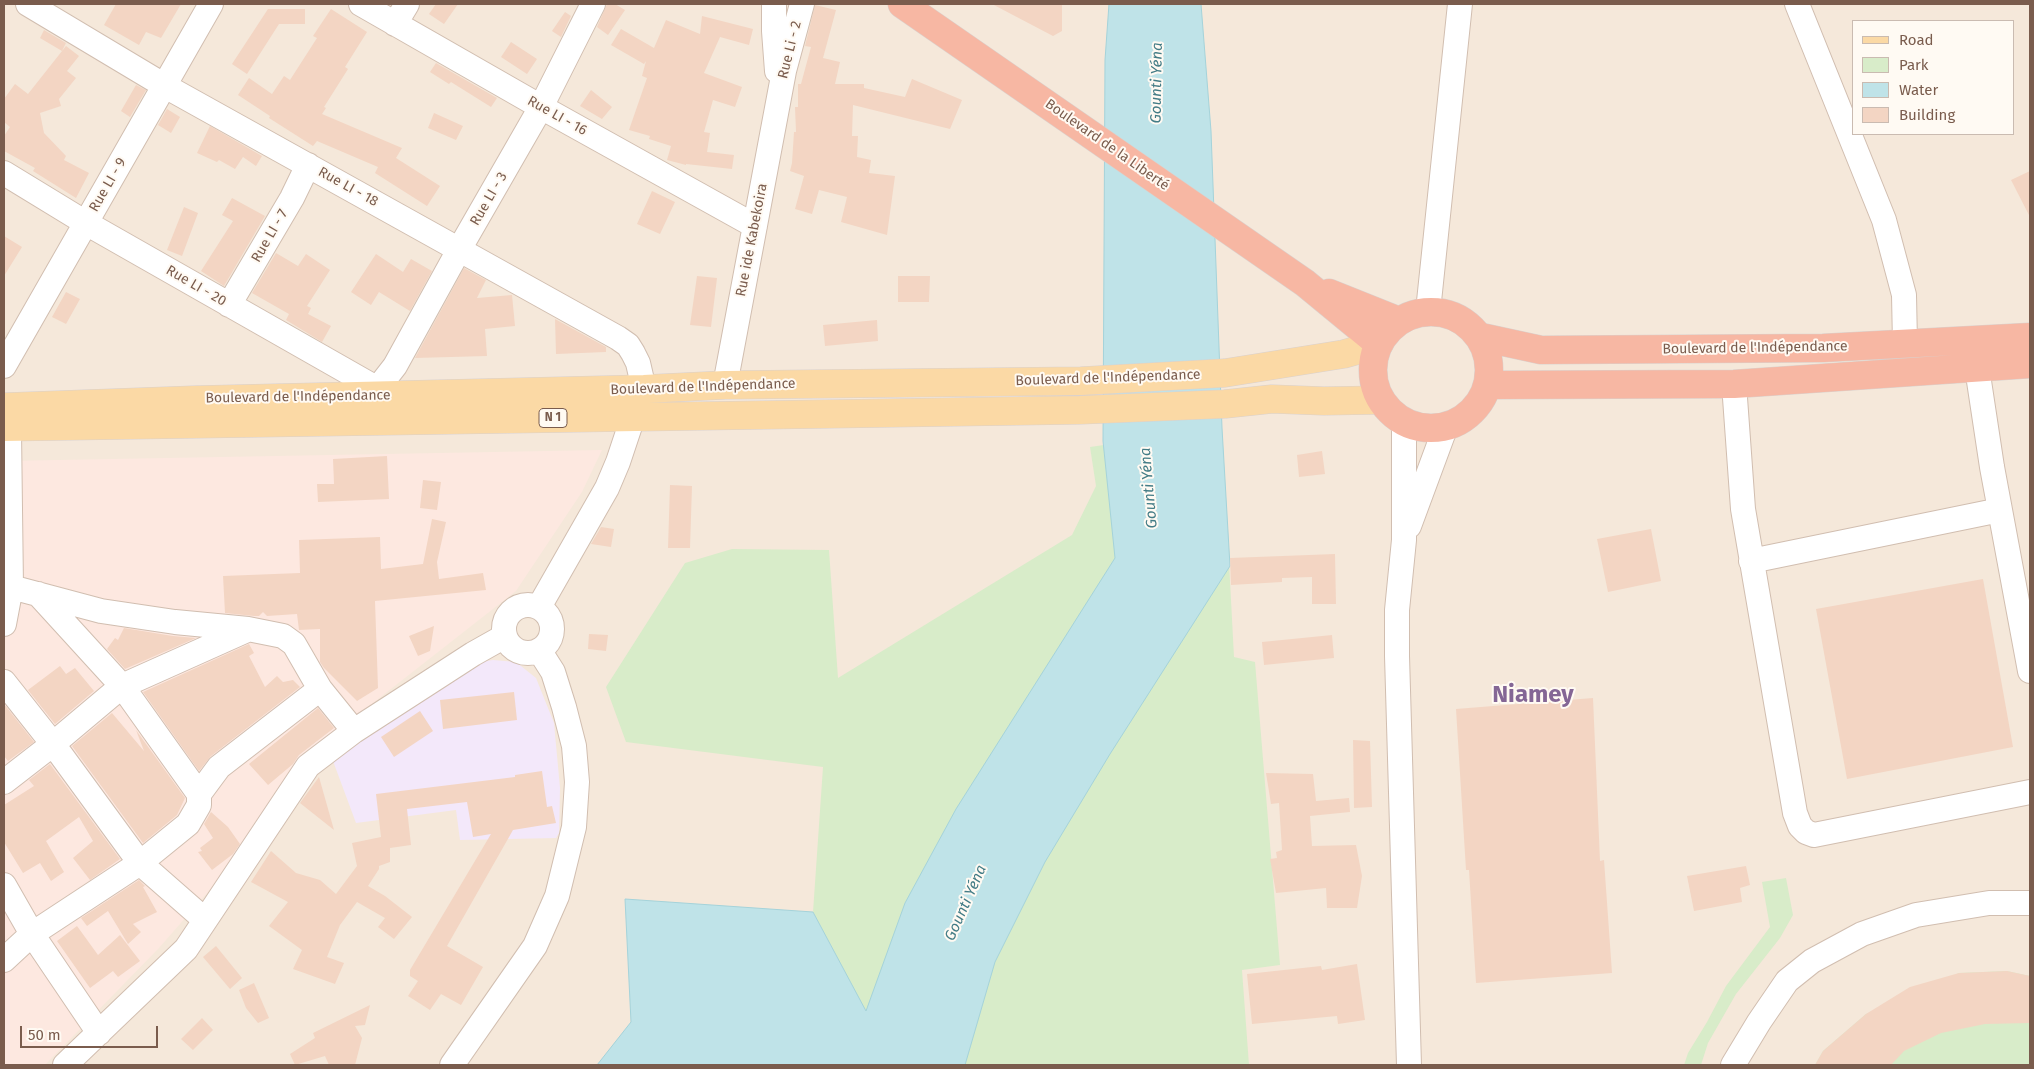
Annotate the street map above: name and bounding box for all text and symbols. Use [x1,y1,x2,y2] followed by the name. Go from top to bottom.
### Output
[775,19,805,81] street label: Rue Li - 2
[1852,20,2014,135] legend
[1899,31,1934,49] text: Road
[1147,42,1167,124] water label: Gounti Yéna
[1899,56,1929,74] text: Park
[1899,81,1938,99] text: Water
[524,93,590,139] street label: Rue LI - 16
[1042,96,1172,194] street label: Boulevard de la Liberté
[1899,106,1955,124] text: Building
[86,155,130,215] street label: Rue LI - 9
[315,164,381,210] street label: Rue LI - 18
[467,169,511,229] street label: Rue LI - 3
[733,182,771,298] street label: Rue ide Kabekoira
[248,207,292,265] street label: Rue LI - 7
[163,262,229,310] street label: Rue LI - 20
[1662,338,1848,358] street label: Boulevard de l'Indépendance
[1015,366,1201,390] street label: Boulevard de l'Indépendance
[610,375,796,399] street label: Boulevard de l'Indépendance
[205,387,391,407] street label: Boulevard de l'Indépendance
[539,408,567,428] road number: N 1
[1137,447,1161,529] water label: Gounti Yéna
[1492,681,1574,709] district label: Niamey
[941,862,991,944] water label: Gounti Yéna
[22,1016,160,1048] scale bar
[28,1026,61,1044] text: 50 m

